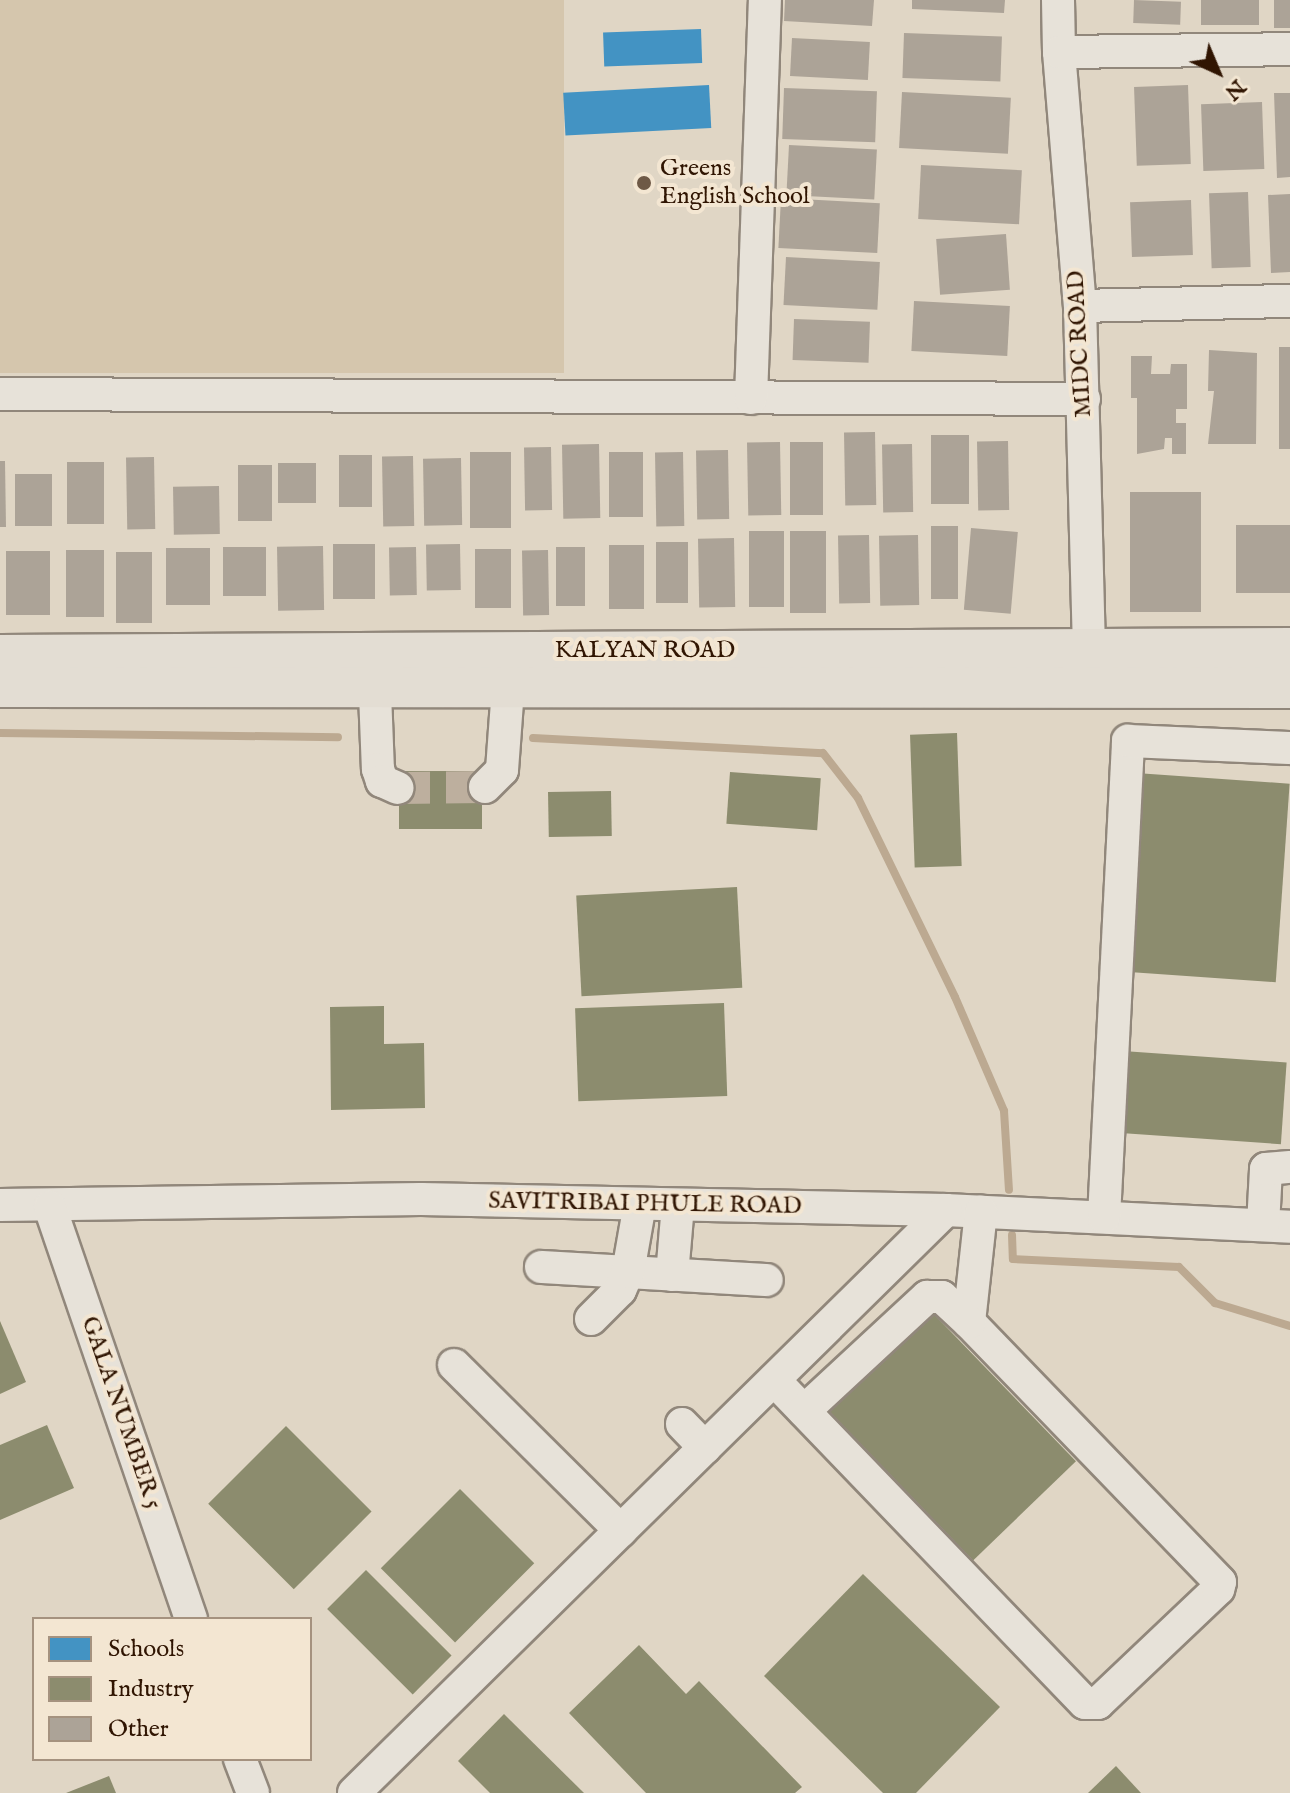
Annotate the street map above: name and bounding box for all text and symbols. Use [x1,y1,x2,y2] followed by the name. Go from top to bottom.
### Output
[1178,32,1258,112] north arrow
[1218,73,1251,106] text: N
[660,155,810,211] place label: Greens English School
[635,174,653,192] marker: Greens English School
[1062,270,1098,418] street label: MIDC ROAD
[555,637,735,665] street label: KALYAN ROAD
[488,1187,802,1221] street label: SAVITRIBAI PHULE ROAD
[75,1313,167,1513] street label: GALA NUMBER 5
[32,1617,312,1761] legend
[108,1634,184,1665] text: Schools
[108,1674,194,1705] text: Industry
[108,1714,169,1745] text: Other

